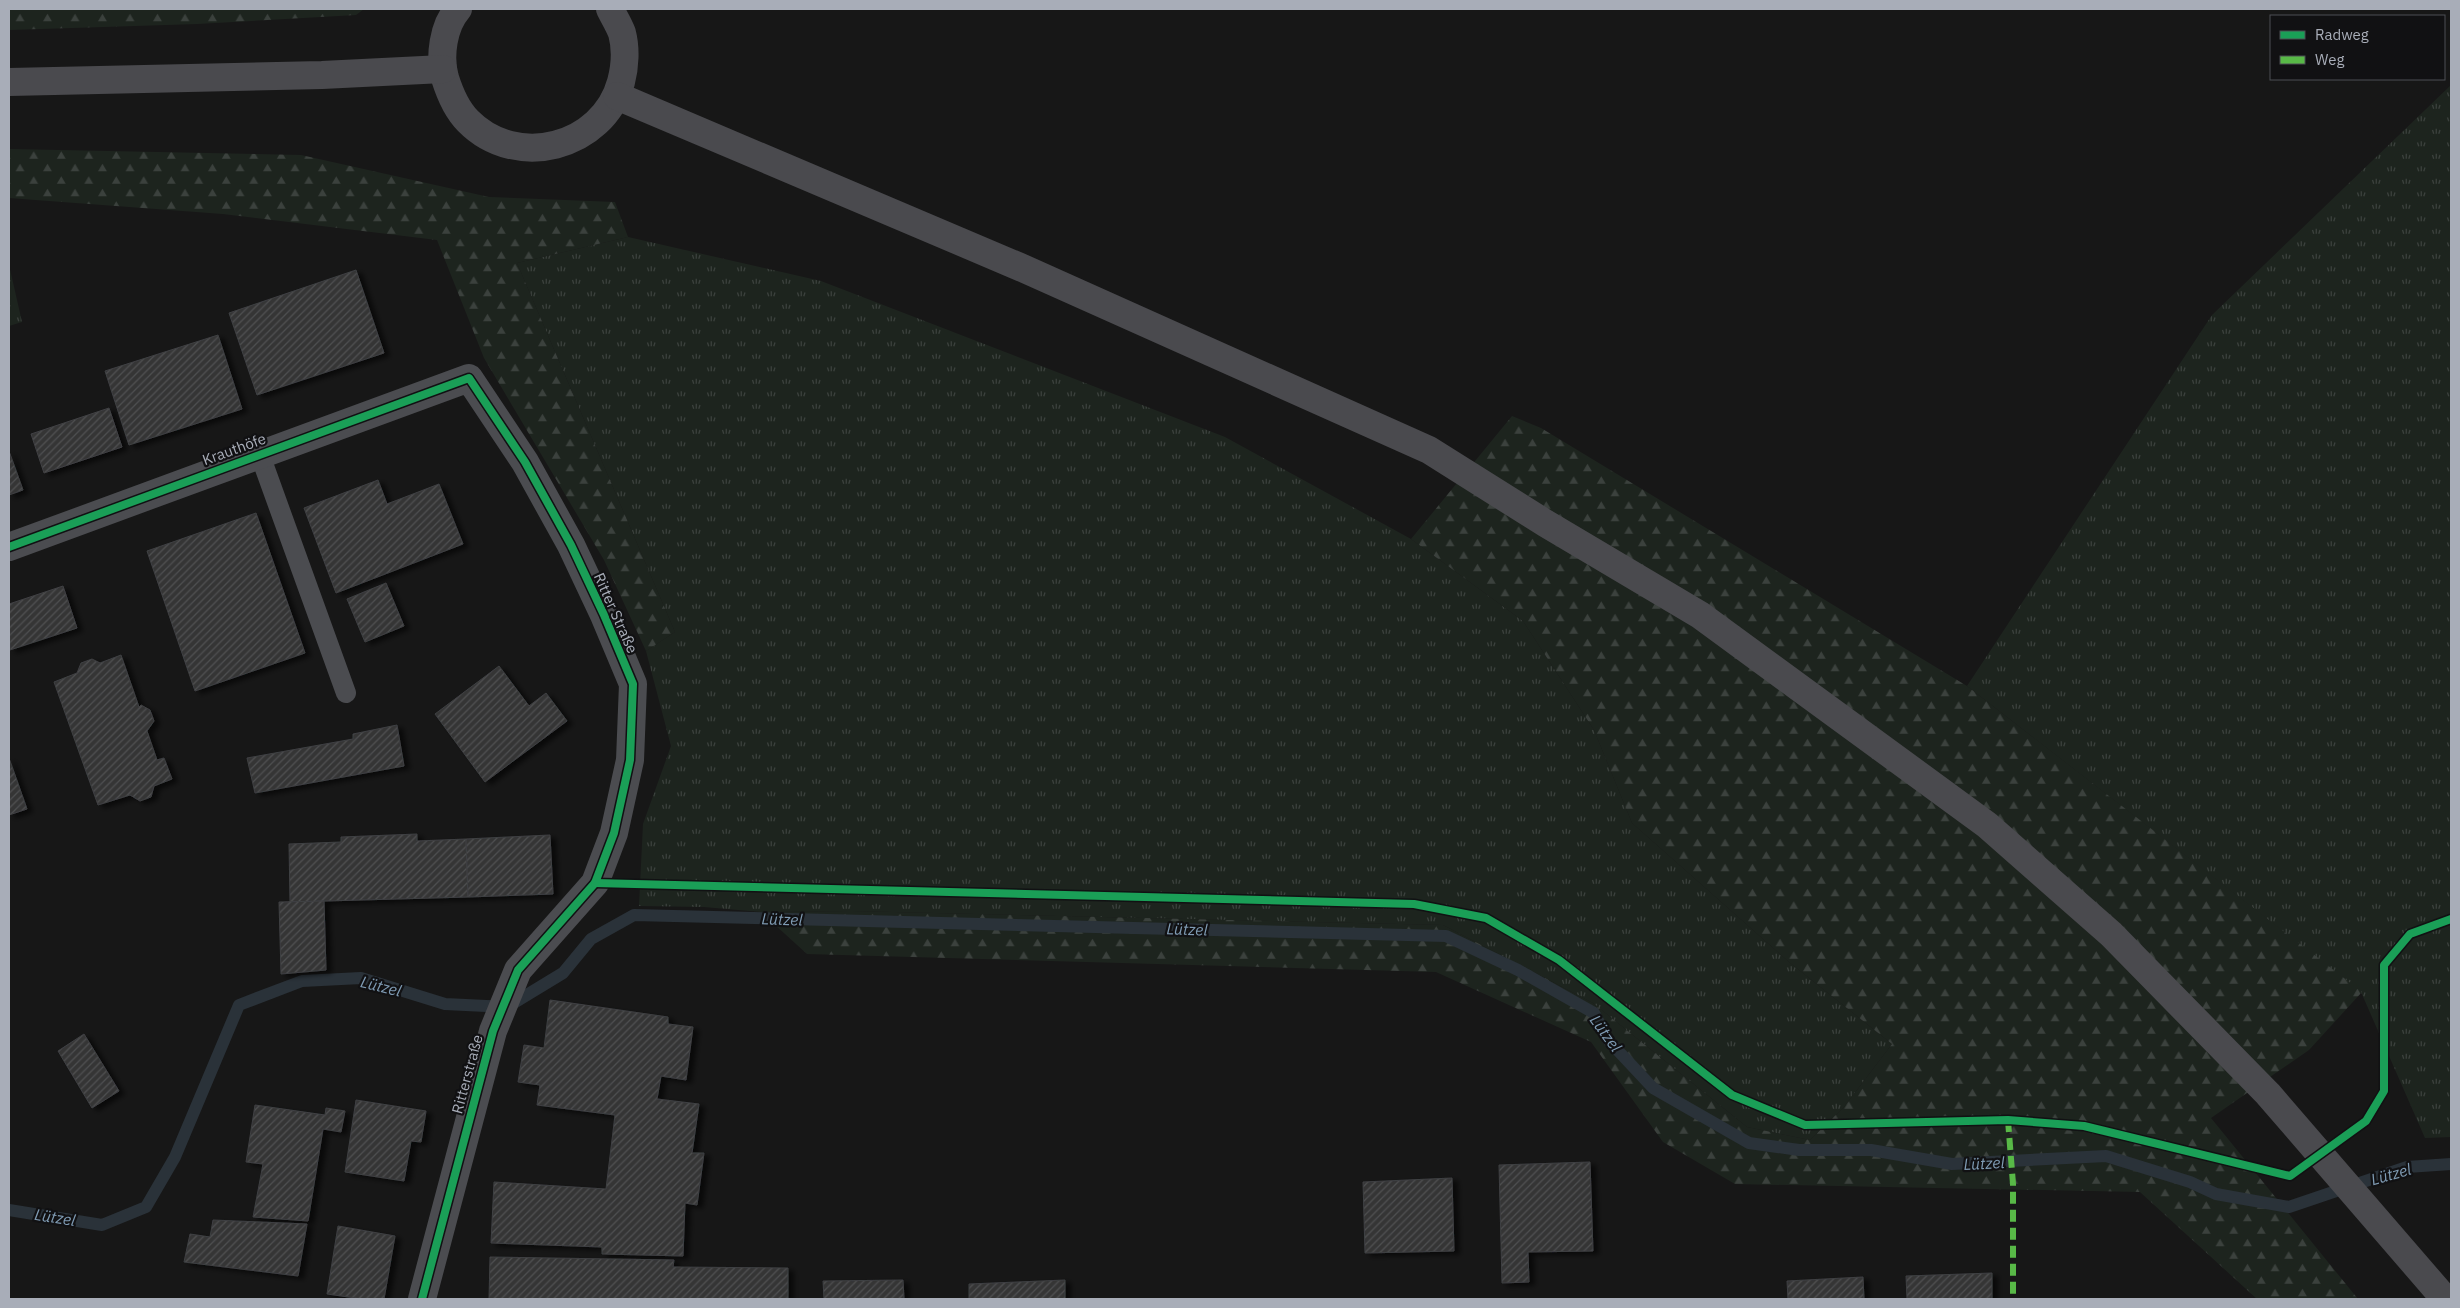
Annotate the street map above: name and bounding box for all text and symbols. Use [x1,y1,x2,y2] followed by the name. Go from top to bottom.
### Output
[2270,15,2445,80] legend
[2315,25,2369,44] text: Radweg
[2315,50,2344,69] text: Weg
[200,429,268,469] street label: Krauthöfe
[590,570,642,656] street label: Ritter Straße
[761,908,804,930] water label: Lützel
[1166,918,1209,940] water label: Lützel
[359,971,404,1001] water label: Lützel
[1586,1010,1627,1056] water label: Lützel
[447,1032,487,1116] street label: Ritterstraße
[1963,1152,2006,1174] water label: Lützel
[2368,1159,2414,1189] water label: Lützel
[33,1204,78,1230] water label: Lützel

